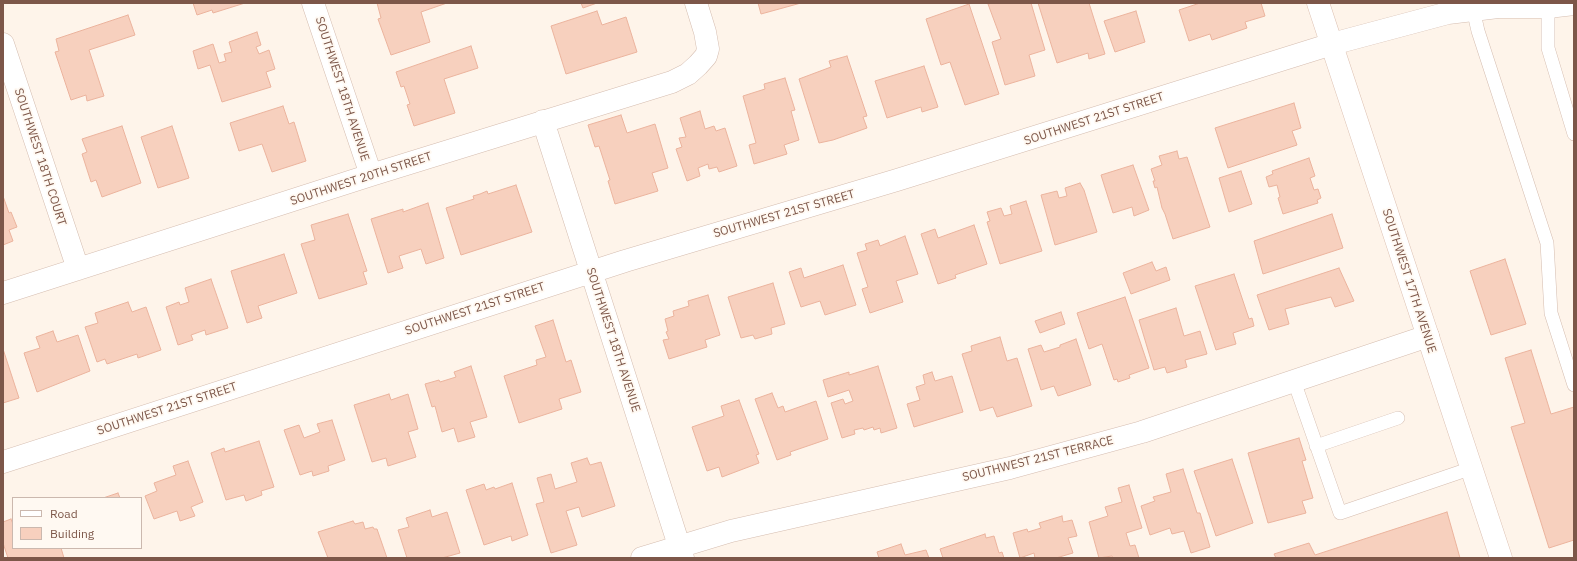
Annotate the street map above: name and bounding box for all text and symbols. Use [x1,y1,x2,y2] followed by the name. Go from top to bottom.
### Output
[312,15,372,163] street label: SOUTHWEST 18TH AVENUE
[11,86,69,228] street label: SOUTHWEST 18TH COURT
[1022,90,1166,148] street label: SOUTHWEST 21ST STREET
[288,149,434,209] street label: SOUTHWEST 20TH STREET
[712,187,856,241] street label: SOUTHWEST 21ST STREET
[1379,207,1439,355] street label: SOUTHWEST 17TH AVENUE
[583,266,643,414] street label: SOUTHWEST 18TH AVENUE
[403,280,547,338] street label: SOUTHWEST 21ST STREET
[95,380,239,438] street label: SOUTHWEST 21ST STREET
[961,433,1115,485] street label: SOUTHWEST 21ST TERRACE
[12,497,142,549] legend
[50,506,78,521] text: Road
[50,526,94,541] text: Building

